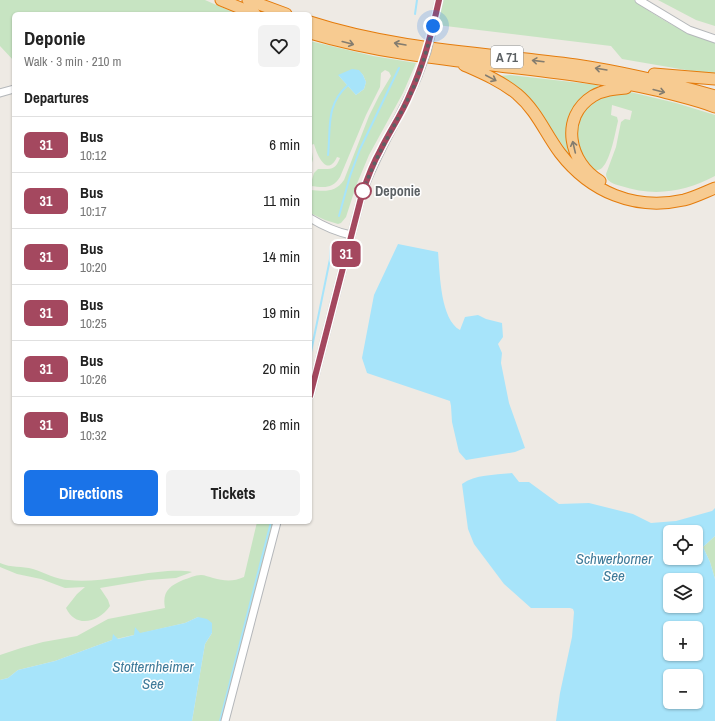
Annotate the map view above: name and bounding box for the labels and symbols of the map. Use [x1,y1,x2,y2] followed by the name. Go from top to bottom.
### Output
[423,16,443,36] your location
[393,39,406,47] one-way arrow
[341,40,354,47] one-way arrow
[491,46,523,68] road number: A 71
[532,57,545,65] one-way arrow
[595,65,608,73] one-way arrow
[485,75,497,82] one-way arrow
[653,88,666,96] one-way arrow
[569,141,577,154] one-way arrow
[354,182,372,200] marker: Deponie
[375,182,420,200] place label: Deponie
[328,241,364,267] line badge: 31
[576,548,653,586] water label: Schwerborner See
[112,656,195,694] water label: Stotternheimer See

